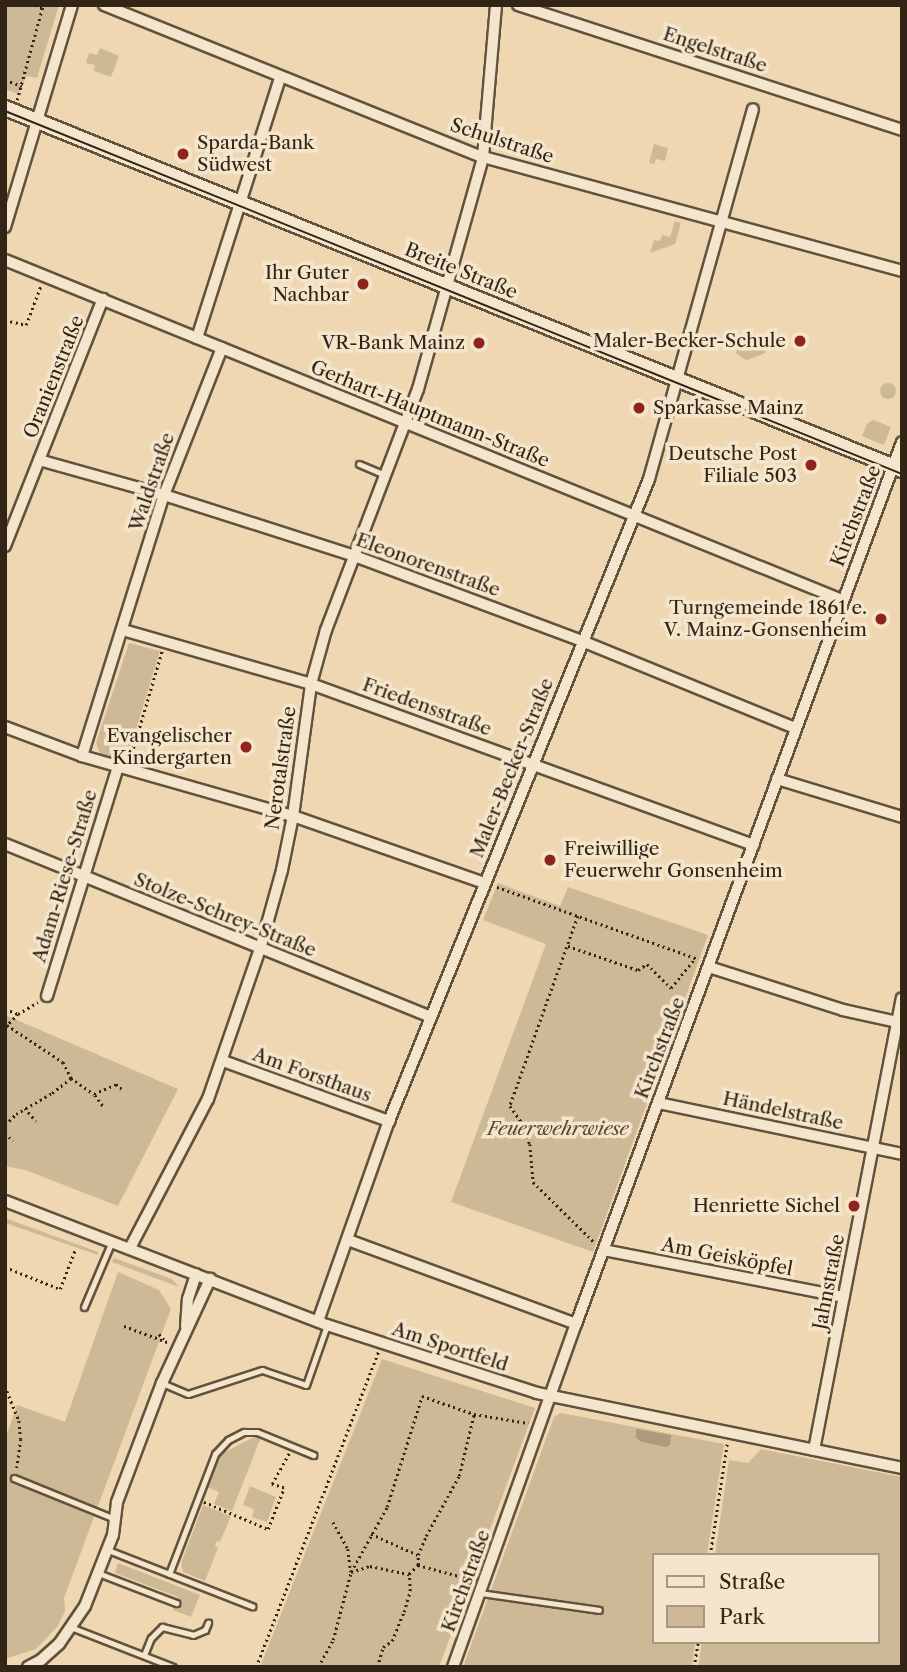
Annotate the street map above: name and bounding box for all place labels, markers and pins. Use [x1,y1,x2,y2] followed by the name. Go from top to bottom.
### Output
[197,132,314,176] place label: Sparda-Bank Südwest
[175,146,191,162] marker: Sparda-Bank Südwest
[265,262,349,306] place label: Ihr Guter Nachbar
[355,276,371,292] marker: Ihr Guter Nachbar
[593,330,786,352] place label: Maler-Becker-Schule
[321,332,465,354] place label: VR-Bank Mainz
[792,333,808,349] marker: Maler-Becker-Schule
[471,335,487,351] marker: VR-Bank Mainz
[653,397,803,419] place label: Sparkasse Mainz
[631,400,647,416] marker: Sparkasse Mainz
[668,443,797,487] place label: Deutsche Post Filiale 503
[803,457,819,473] marker: Deutsche Post Filiale 503
[664,597,867,641] place label: Turngemeinde 1861 e. V. Mainz-Gonsenheim
[873,611,889,627] marker: Turngemeinde 1861 e. V. Mainz-Gonsenheim
[107,725,232,769] place label: Evangelischer Kindergarten
[238,739,254,755] marker: Evangelischer Kindergarten
[564,838,783,882] place label: Freiwillige Feuerwehr Gonsenheim
[542,852,558,868] marker: Freiwillige Feuerwehr Gonsenheim
[693,1195,840,1217] place label: Henriette Sichel
[846,1198,862,1214] marker: Henriette Sichel

